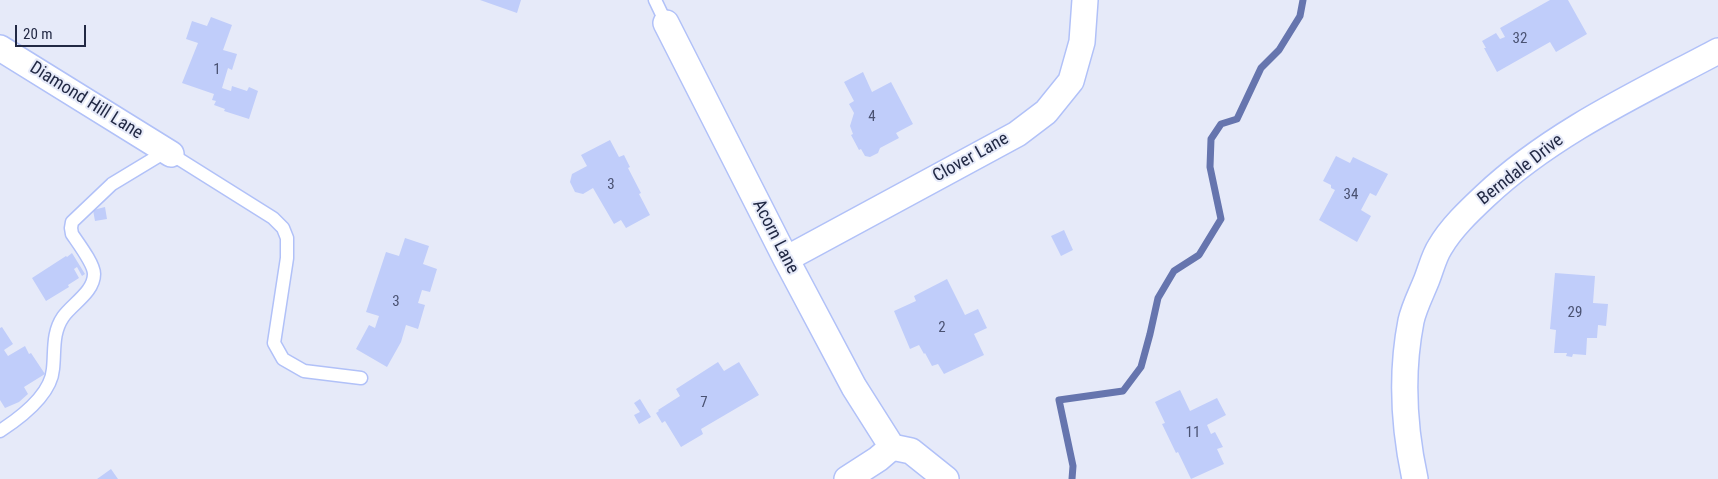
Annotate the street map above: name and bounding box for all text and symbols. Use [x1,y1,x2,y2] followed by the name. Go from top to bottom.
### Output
[18,15,89,47] scale bar
[23,25,53,43] text: 20 m
[1513,30,1527,48] house number: 32
[25,58,147,144] street label: Diamond Hill Lane
[213,61,221,79] house number: 1
[868,108,876,126] house number: 4
[929,128,1013,188] street label: Clover Lane
[1474,130,1568,210] street label: Berndale Drive
[607,176,615,194] house number: 3
[1344,186,1358,204] house number: 34
[747,196,803,278] street label: Acorn Lane
[392,293,400,311] house number: 3
[1568,304,1582,322] house number: 29
[938,319,946,337] house number: 2
[700,394,708,412] house number: 7
[1186,424,1200,442] house number: 11

